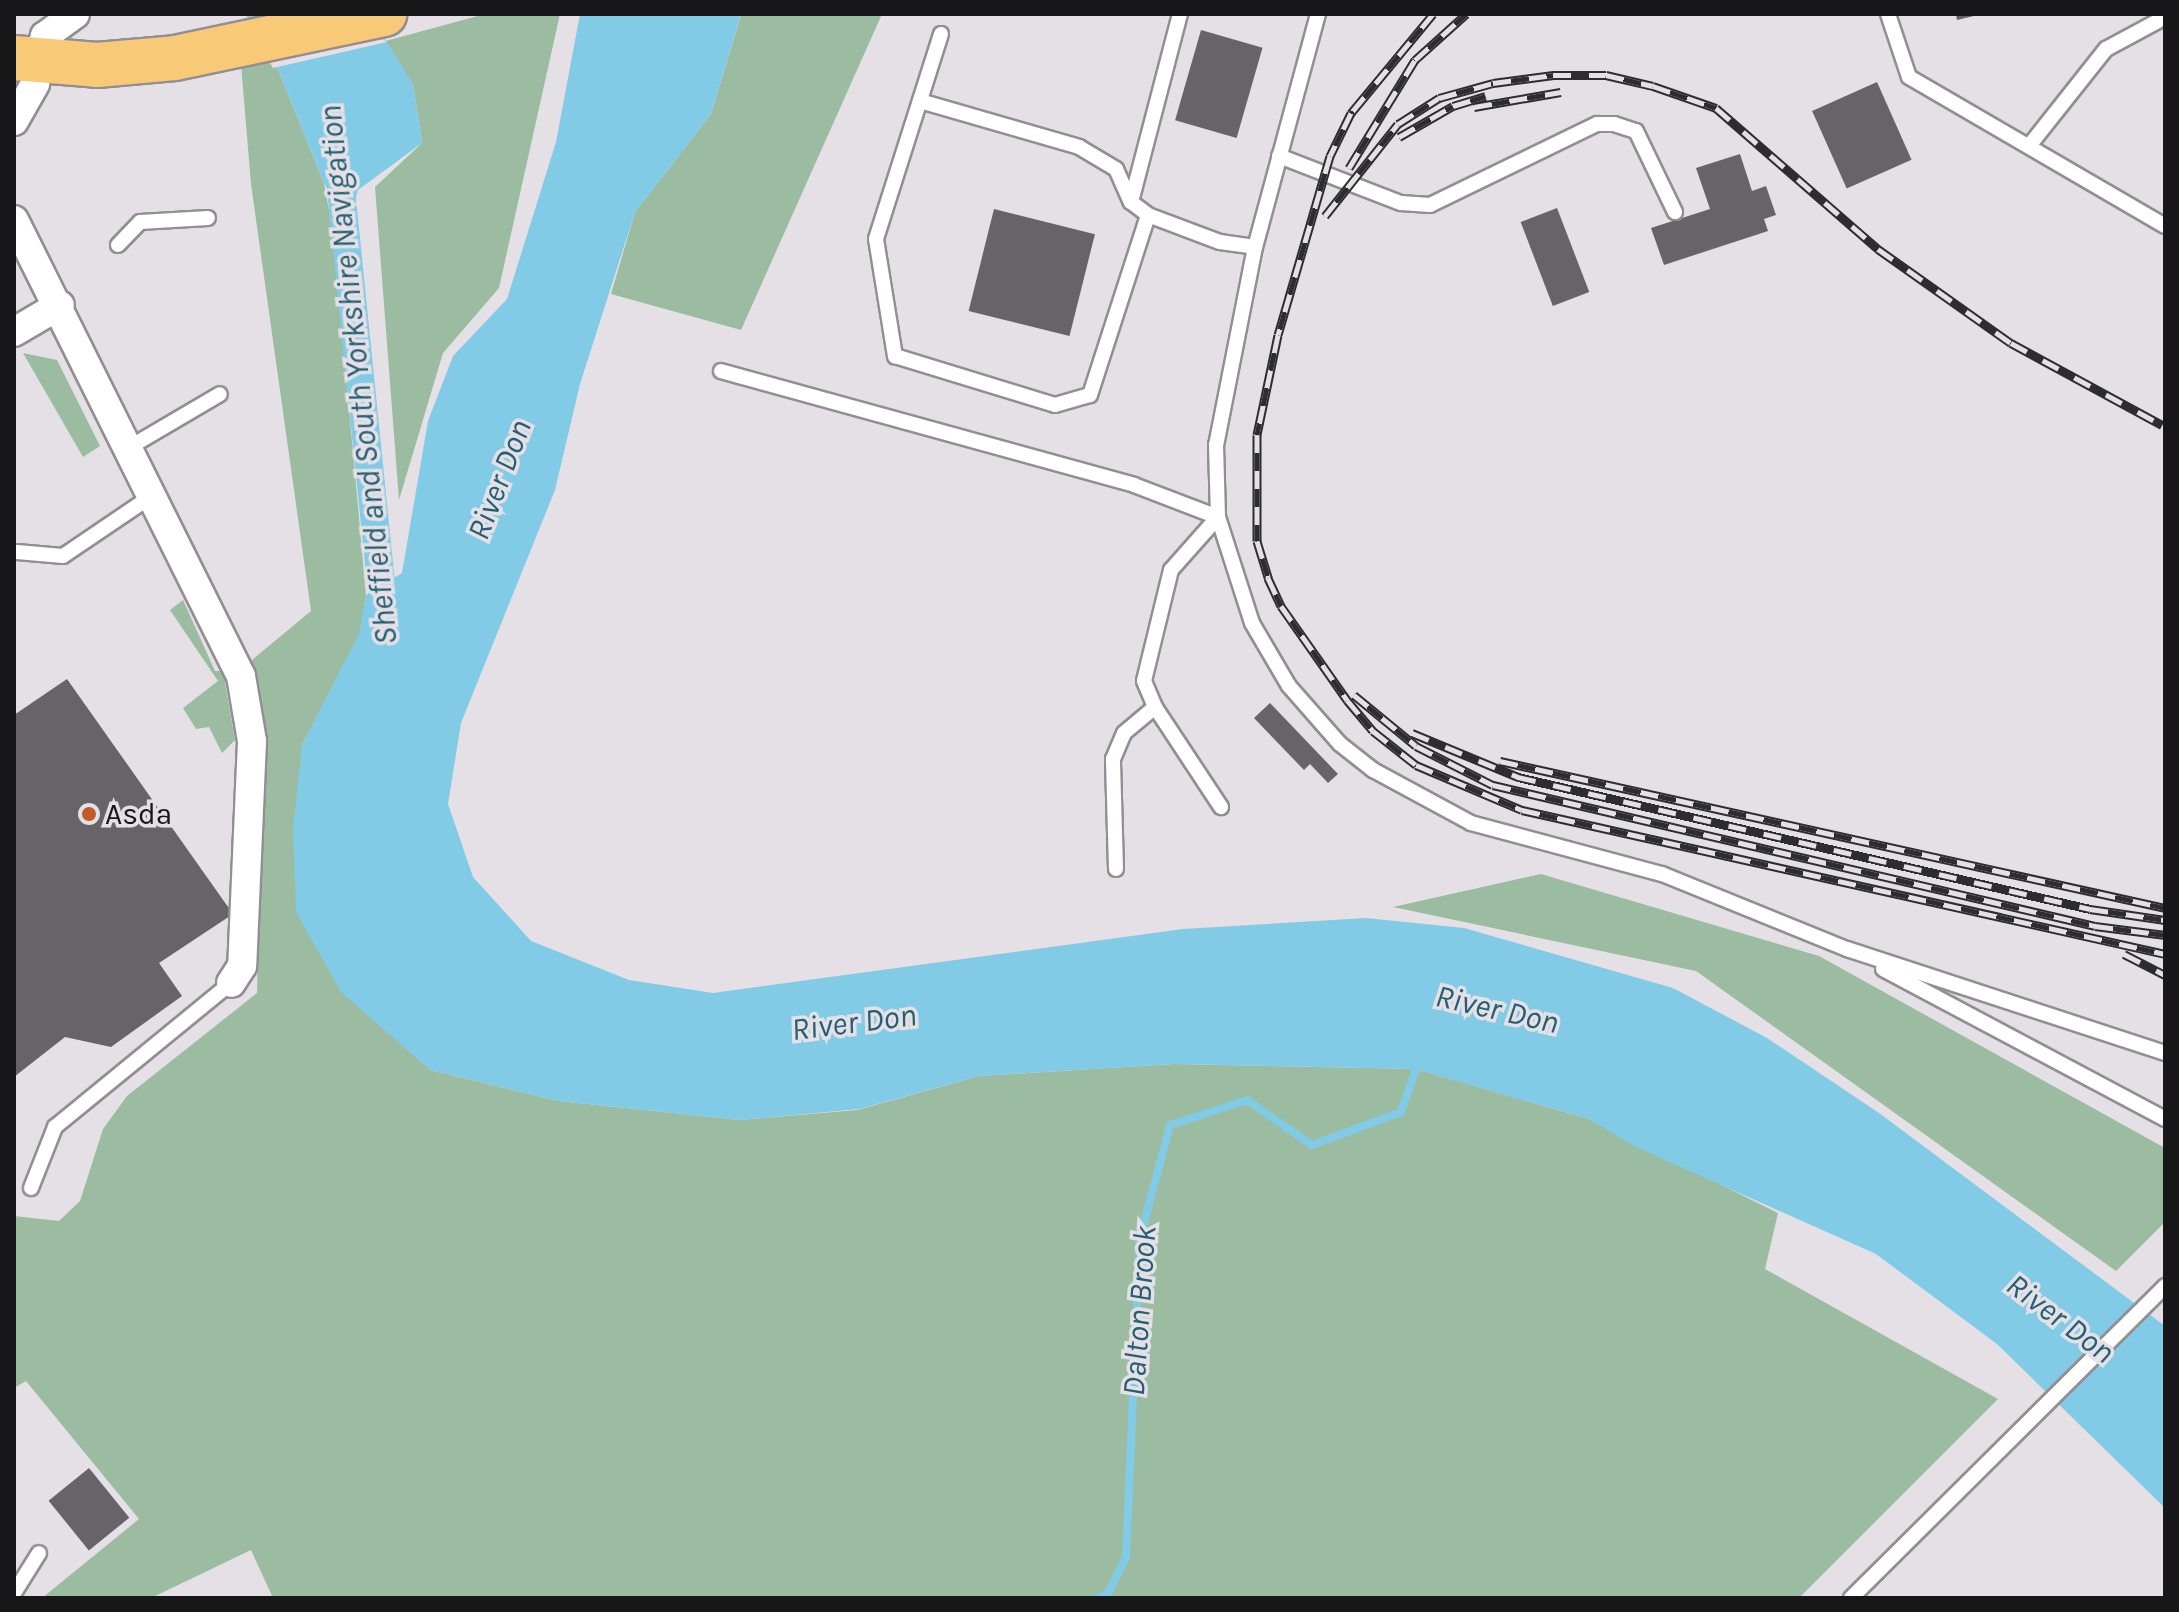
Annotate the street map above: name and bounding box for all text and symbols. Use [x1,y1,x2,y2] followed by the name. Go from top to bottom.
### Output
[312,103,406,647] water label: Sheffield and South Yorkshire Navigation
[460,415,540,545] water label: River Don
[105,796,172,832] place label: Asda
[80,805,98,823] marker: Asda
[1432,977,1562,1043] water label: River Don
[789,996,919,1050] water label: River Don
[1115,1225,1165,1397] water label: Dalton Brook
[1998,1266,2122,1372] water label: River Don

